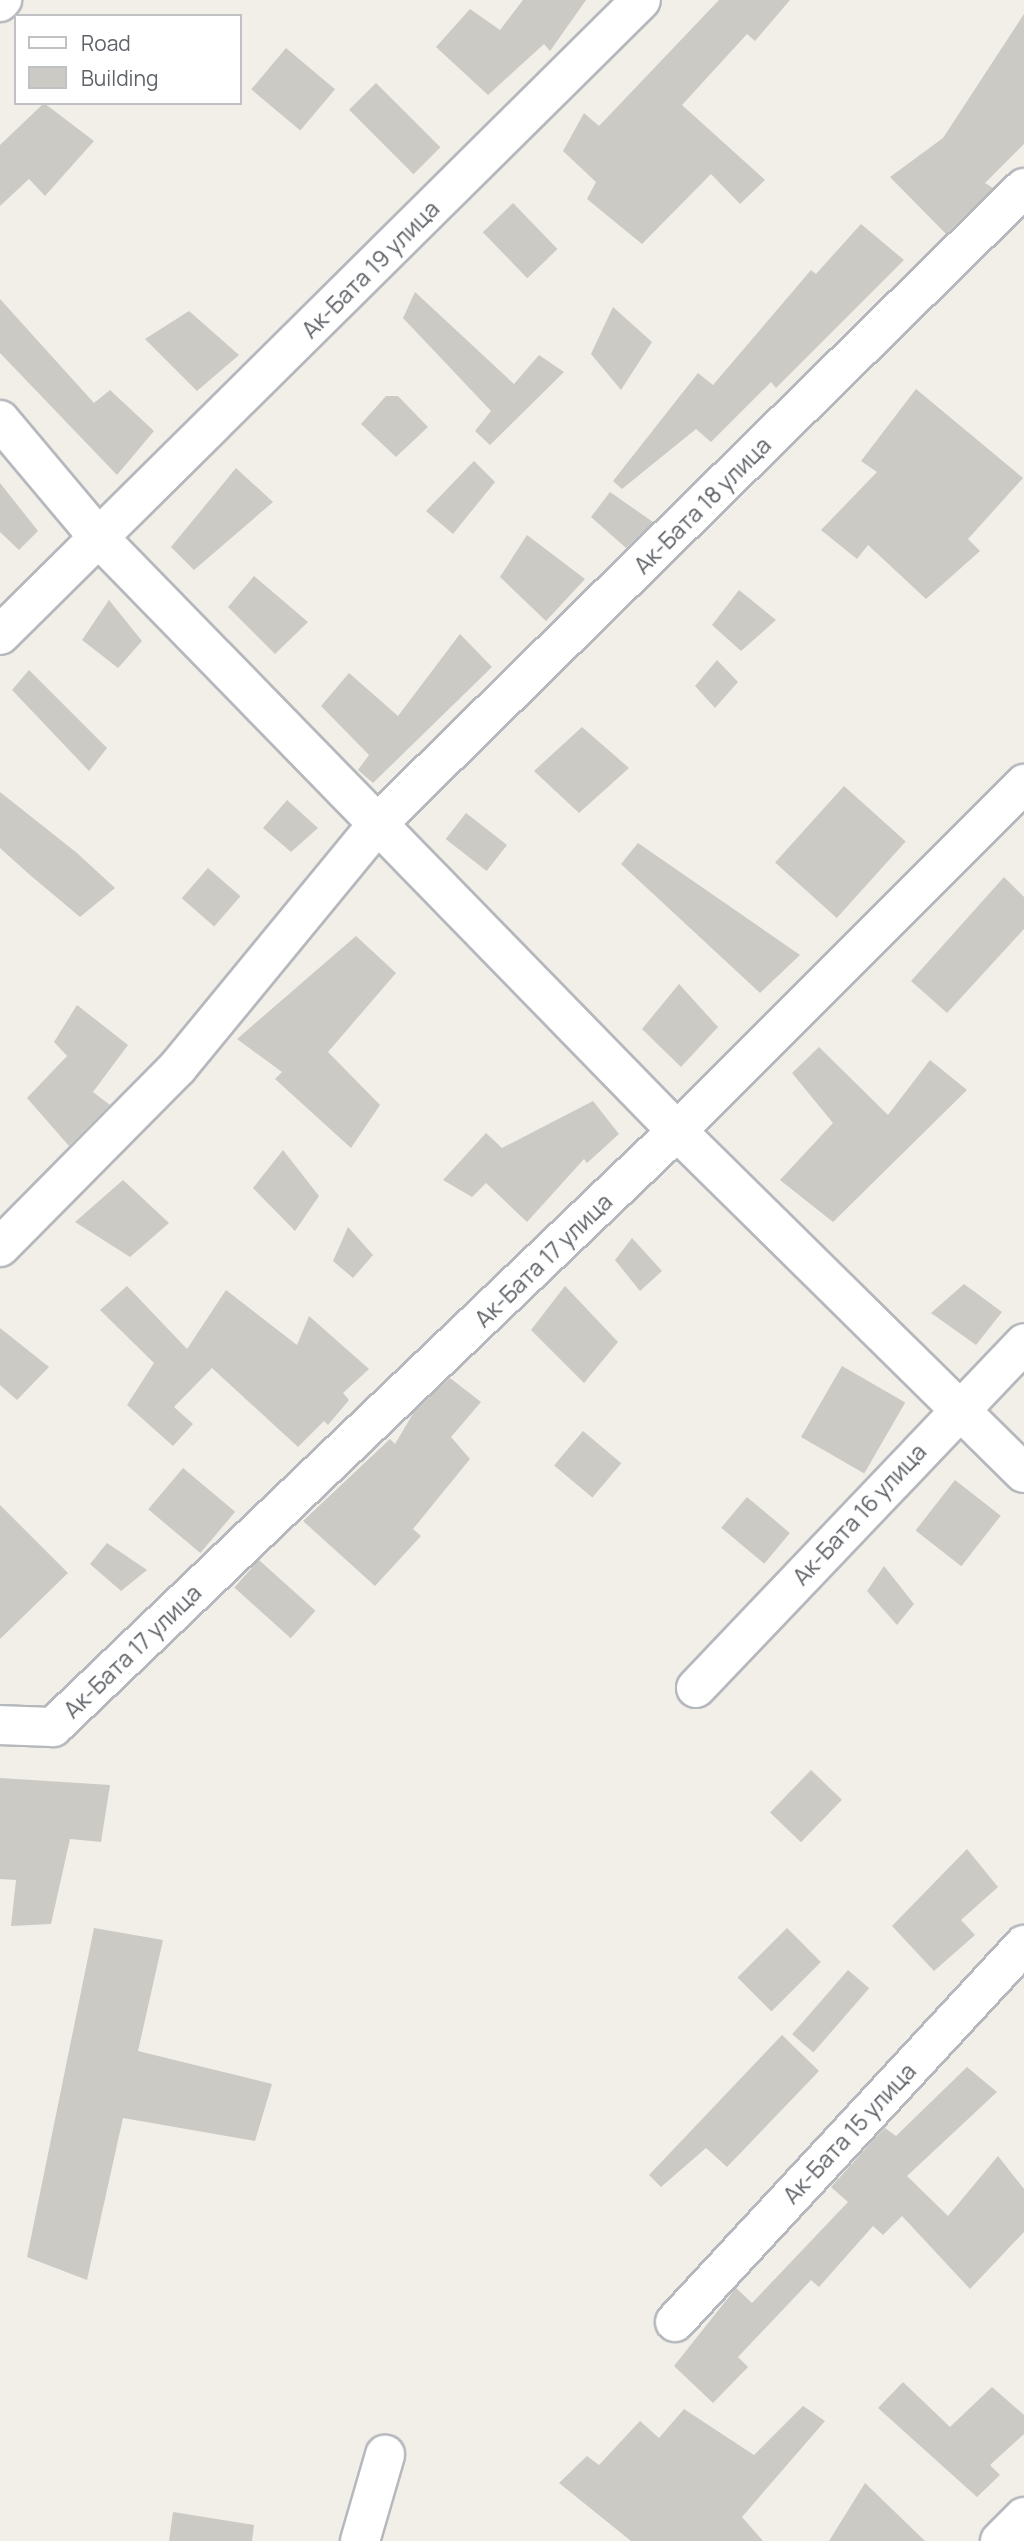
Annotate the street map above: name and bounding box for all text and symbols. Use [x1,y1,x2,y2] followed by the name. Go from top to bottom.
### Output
[14,14,242,105] legend
[81,29,131,57] text: Road
[81,64,158,92] text: Building
[296,195,444,343] street label: Ак-Бата 19 улица
[628,431,776,579] street label: Ак-Бата 18 улица
[469,1187,617,1333] street label: Ак-Бата 17 улица
[787,1438,931,1590] street label: Ак-Бата 16 улица
[58,1578,206,1724] street label: Ак-Бата 17 улица
[777,2057,921,2209] street label: Ак-Бата 15 улица

